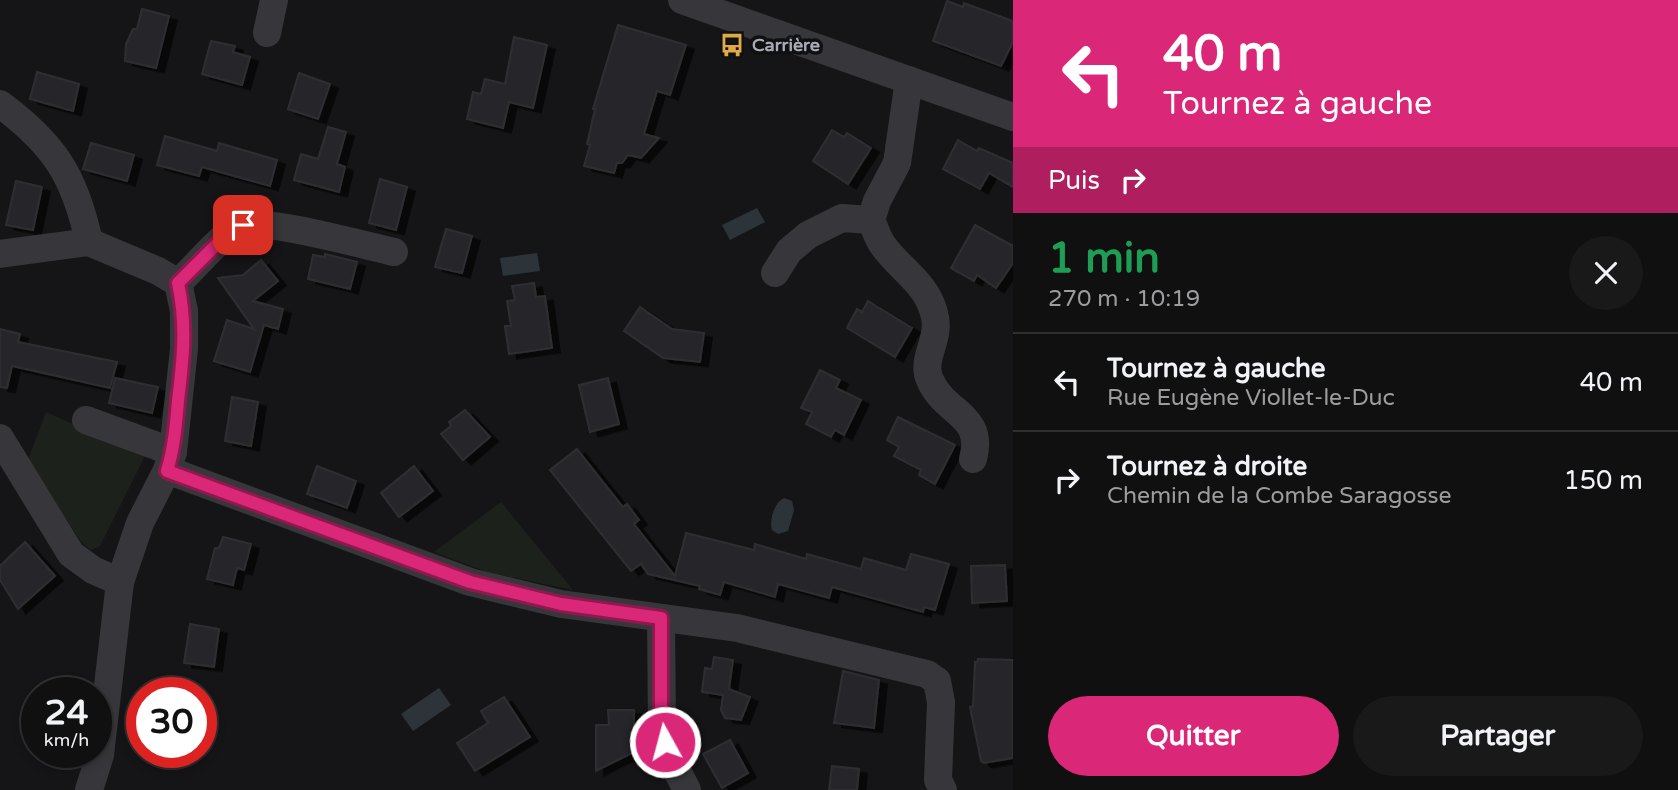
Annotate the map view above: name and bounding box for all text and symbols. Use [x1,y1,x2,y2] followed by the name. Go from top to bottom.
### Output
[1163,25,1282,84] text: 40 m
[1048,28,1139,119] icon: left
[718,31,746,59] bus stop icon: Carrière
[752,34,820,56] place label: Carrière
[1163,85,1432,123] text: Tournez à gauche
[1114,161,1152,199] icon: right
[1048,165,1100,196] text: Puis
[213,195,273,255] pin
[224,206,262,244] icon: arrive
[1048,233,1160,284] text: 1 min
[1569,236,1643,310] button: close
[1048,285,1200,313] text: 270 m · 10:19
[1107,353,1326,384] text: Tournez à gauche
[1048,363,1086,401] icon: left
[1580,367,1643,398] text: 40 m
[1107,384,1395,412] text: Rue Eugène Viollet-le-Duc
[1107,451,1307,482] text: Tournez à droite
[1048,461,1086,499] icon: right
[1563,465,1643,496] text: 150 m
[1107,482,1452,510] text: Chemin de la Combe Saragosse
[126,677,217,768] speed limit sign: 30
[45,692,88,734] text: 24
[1048,696,1339,776] button: Quitter
[1353,696,1643,776] button: Partager
[628,705,702,779] position arrow
[44,729,89,751] text: km/h

